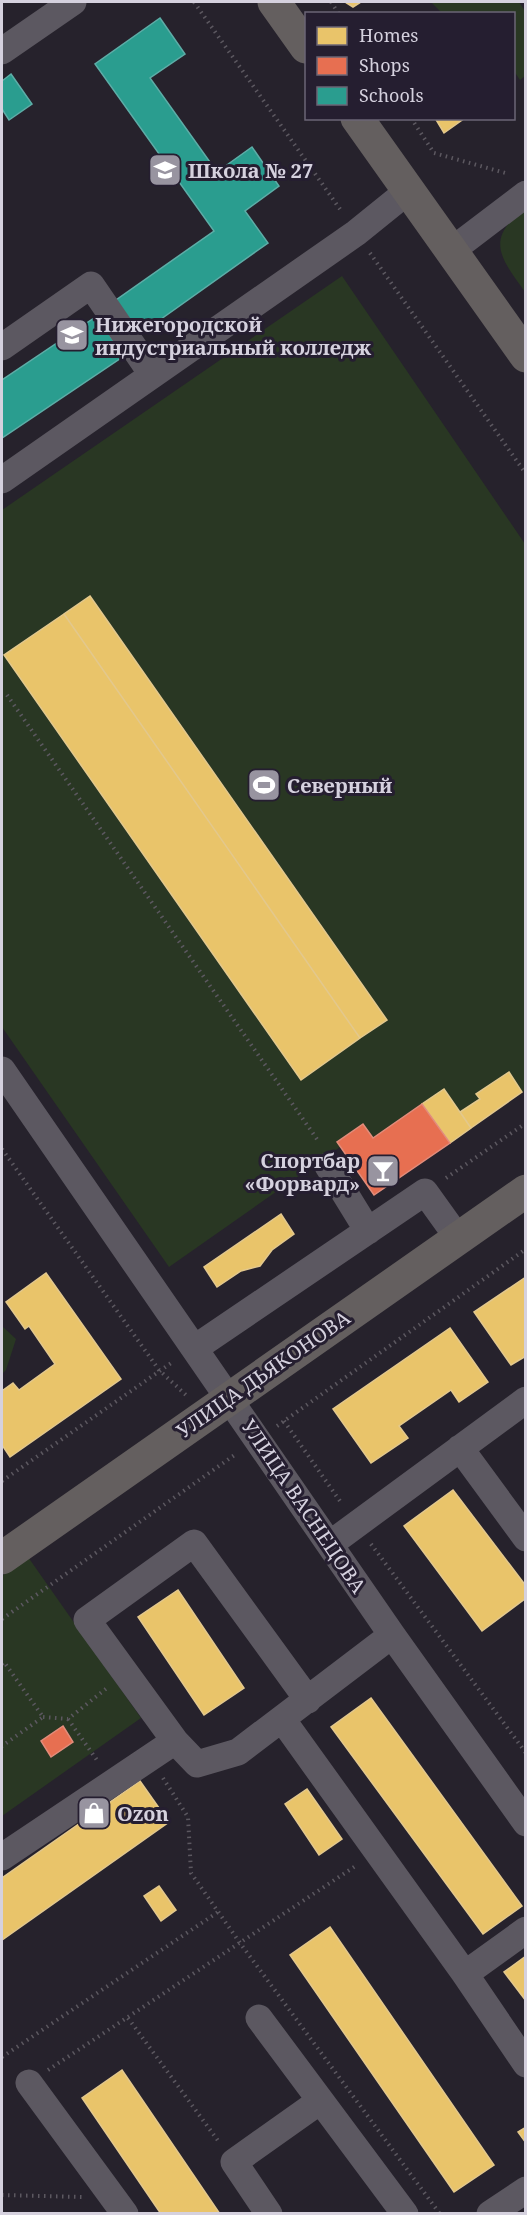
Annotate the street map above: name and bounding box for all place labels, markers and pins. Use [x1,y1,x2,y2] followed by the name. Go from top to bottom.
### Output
[147,152,183,188] school or university icon: Школа № 27
[188,157,313,184] place label: Школа № 27
[95,311,372,361] place label: Нижегородской индустриальный колледж
[54,317,90,353] school or university icon: Нижегородской индустриальный колледж
[246,767,282,803] sports icon: Северный
[287,772,393,799] place label: Северный
[245,1147,360,1197] place label: Спортбар «Форвард»
[365,1153,401,1189] bar icon: Спортбар «Форвард»
[76,1795,112,1831] shop icon: Ozon
[117,1800,169,1827] place label: Ozon

